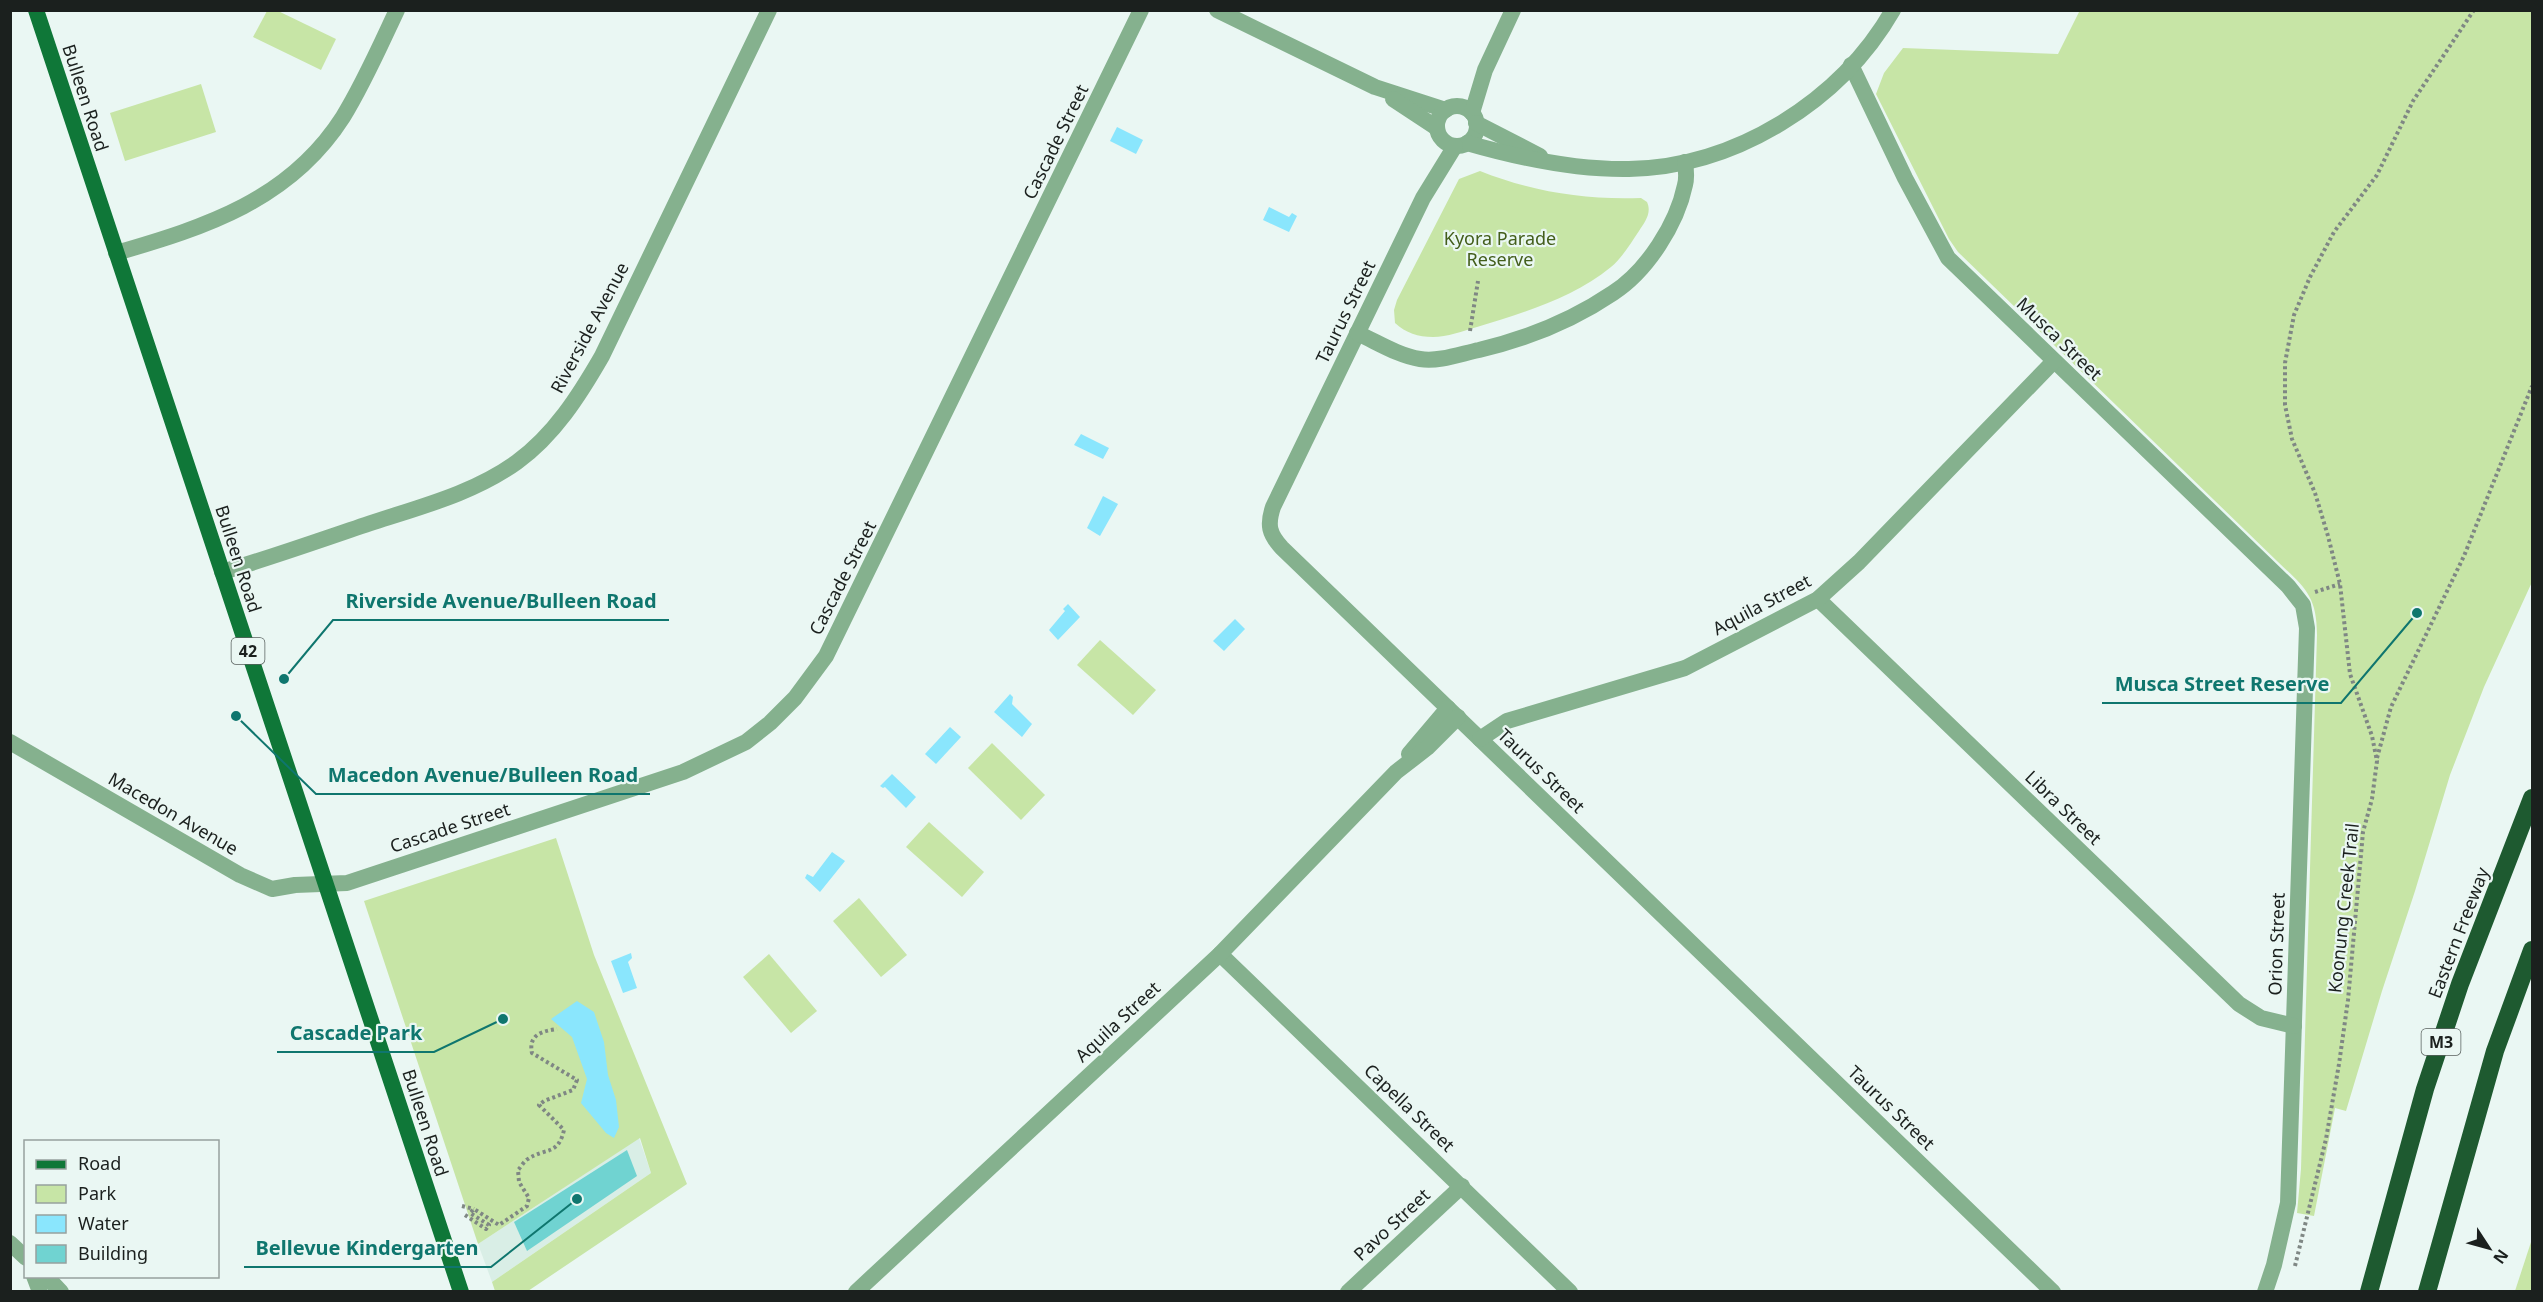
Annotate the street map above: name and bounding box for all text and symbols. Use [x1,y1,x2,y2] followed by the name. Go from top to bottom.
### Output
[57,41,115,154] street label: Bulleen Road
[1017,80,1094,203] street label: Cascade Street
[1444,226,1556,271] park label: Kyora Parade Reserve
[1310,256,1381,367] street label: Taurus Street
[544,258,634,397] street label: Riverside Avenue
[2012,292,2108,385] street label: Musca Street
[210,502,268,615] street label: Bulleen Road
[803,516,881,639] street label: Cascade Street
[1708,568,1815,640] street label: Aquila Street
[333,582,669,620] callout: Riverside Avenue/Bulleen Road
[345,587,657,614] text: Riverside Avenue/Bulleen Road
[232,638,264,664] road number: 42
[2102,665,2341,703] callout: Musca Street Reserve
[2115,670,2329,697] text: Musca Street Reserve
[1493,723,1591,818] street label: Taurus Street
[316,756,650,794] callout: Macedon Avenue/Bulleen Road
[328,761,638,788] text: Macedon Avenue/Bulleen Road
[2020,765,2107,850] street label: Libra Street
[104,766,243,860] street label: Macedon Avenue
[387,796,513,858] street label: Cascade Street
[2322,822,2364,994] street label: Koonung Creek Trail
[2422,863,2494,1002] street label: Eastern Freeway
[2262,892,2290,996] street label: Orion Street
[1070,975,1165,1067] street label: Aquila Street
[277,1014,434,1052] callout: Cascade Park
[290,1019,423,1046] text: Cascade Park
[2422,1029,2460,1055] road number: M3
[1359,1058,1460,1157] street label: Capella Street
[1843,1060,1941,1155] street label: Taurus Street
[397,1066,455,1179] street label: Bulleen Road
[24,1140,219,1278] legend
[78,1151,121,1175] text: Road
[78,1181,116,1205] text: Park
[1348,1182,1435,1266] street label: Pavo Street
[78,1211,129,1235] text: Water
[2459,1218,2519,1278] north arrow
[244,1229,491,1267] callout: Bellevue Kindergarten
[255,1234,479,1261] text: Bellevue Kindergarten
[78,1241,148,1265] text: Building
[2488,1245,2514,1269] text: N

